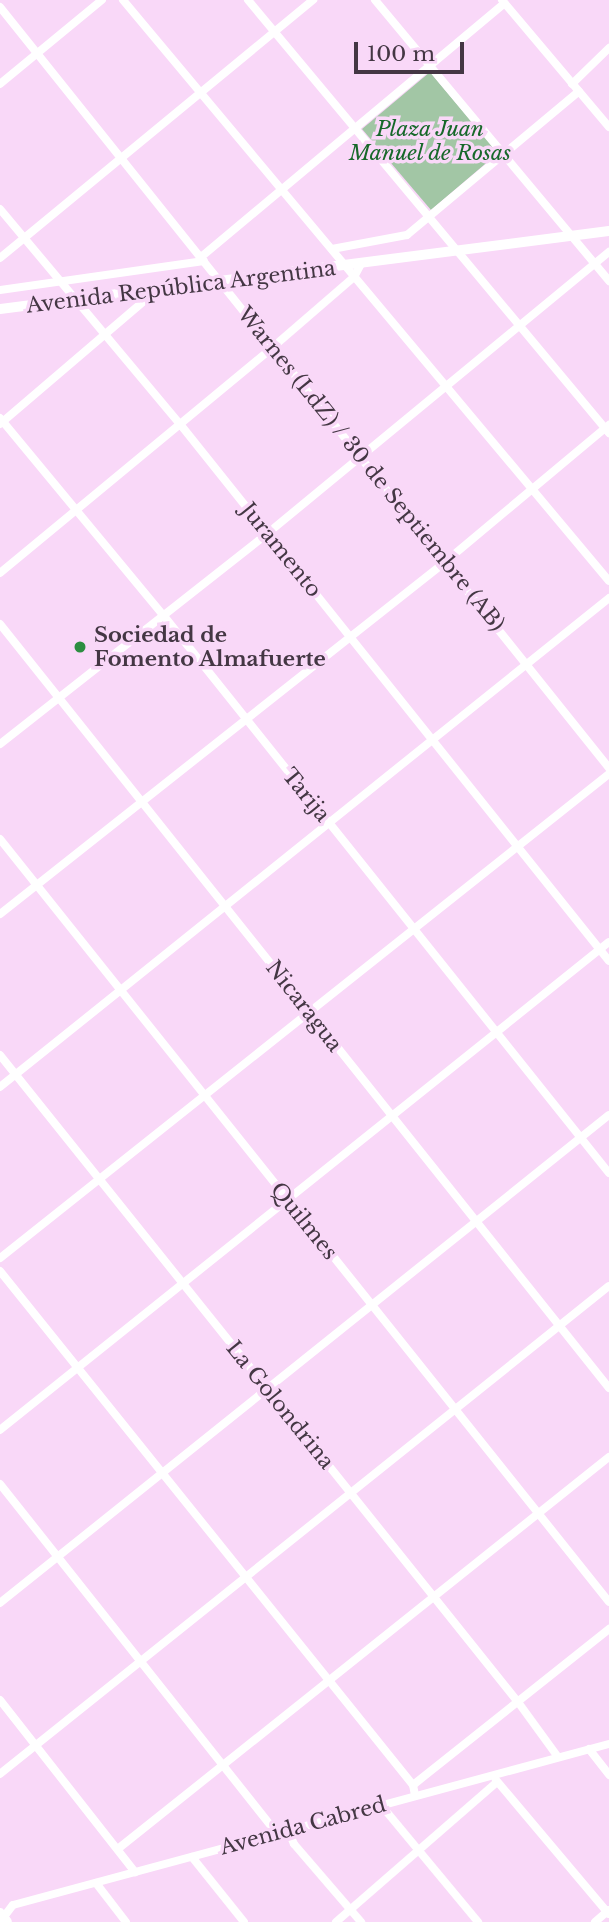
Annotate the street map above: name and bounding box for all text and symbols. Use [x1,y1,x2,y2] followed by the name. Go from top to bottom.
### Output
[357,28,467,72] scale bar
[367,41,435,67] text: 100 m
[349,116,511,166] park label: Plaza Juan Manuel de Rosas
[24,255,338,319] street label: Avenida República Argentina
[232,301,510,637] street label: Warnes (LdZ) / 30 de Septiembre (AB)
[235,498,327,602] street label: Juramento
[94,622,327,672] place label: Sociedad de Fomento Almafuerte
[72,639,88,655] marker: Sociedad de Fomento Almafuerte
[277,763,335,827] street label: Tarija
[261,955,347,1057] street label: Nicaragua
[265,1177,343,1265] street label: Quilmes
[221,1336,339,1474] street label: La Golondrina
[217,1792,389,1860] street label: Avenida Cabred

